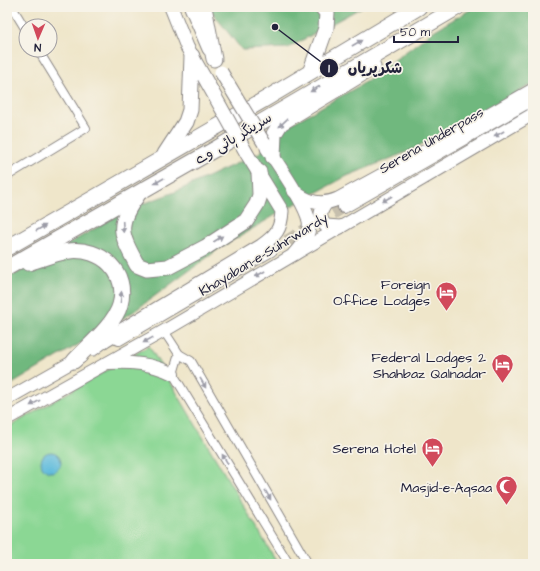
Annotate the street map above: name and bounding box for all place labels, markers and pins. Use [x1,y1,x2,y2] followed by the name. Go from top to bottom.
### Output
[319,55,410,82] callout: شکرپریاں
[333,275,430,311] place label: Foreign Office Lodges
[433,279,459,312] hotel icon: Foreign Office Lodges
[371,348,486,384] place label: Federal Lodges 2 Shahbaz Qalnadar
[489,352,515,385] hotel icon: Federal Lodges 2 Shahbaz Qalnadar
[419,435,445,468] hotel icon: Serena Hotel
[333,439,416,459] place label: Serena Hotel
[494,474,520,507] mosque icon: Masjid-e-Aqsaa
[401,478,492,498] place label: Masjid-e-Aqsaa

